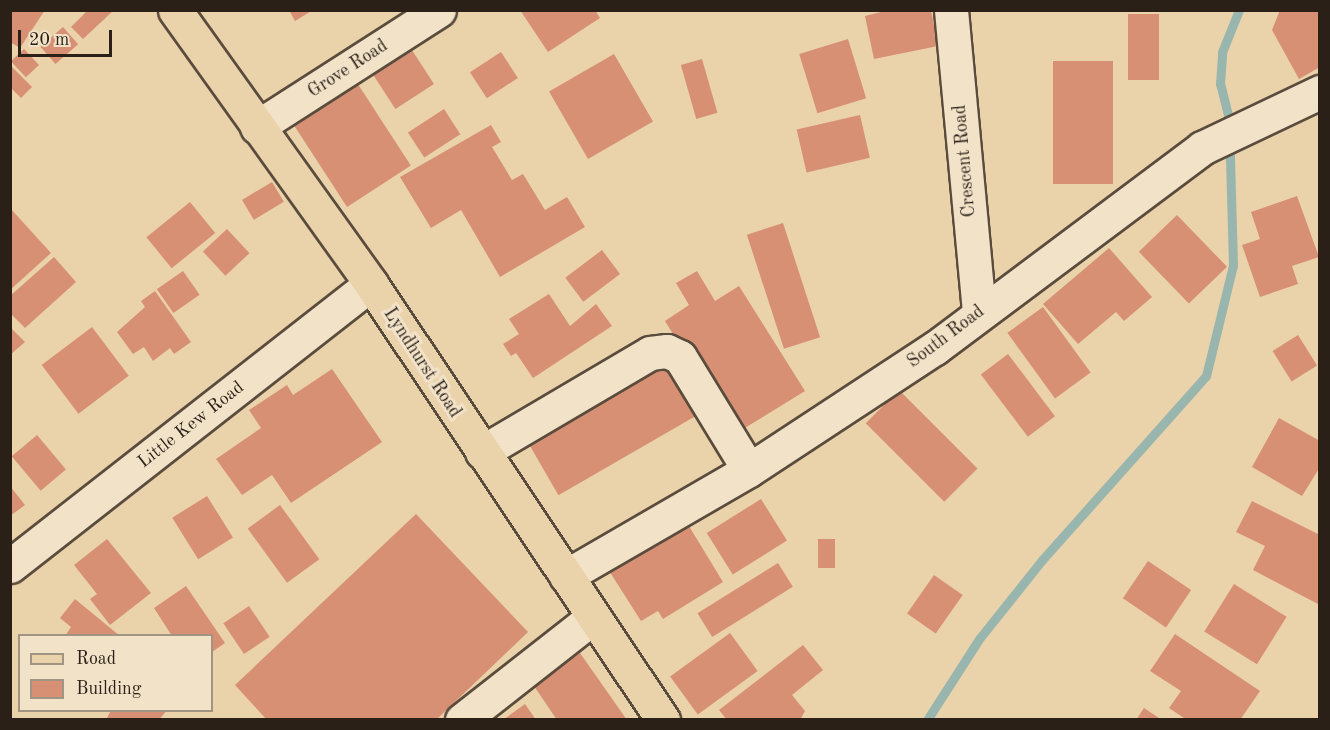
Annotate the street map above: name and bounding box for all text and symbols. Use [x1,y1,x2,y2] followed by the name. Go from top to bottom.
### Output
[21,18,116,56] scale bar
[29,31,69,49] text: 20 m
[304,35,392,103] street label: Grove Road
[949,104,981,218] street label: Crescent Road
[903,301,989,373] street label: South Road
[378,304,466,422] street label: Lyndhurst Road
[134,377,248,473] street label: Little Kew Road
[18,634,213,712] legend
[76,650,116,668] text: Road
[76,680,141,698] text: Building

